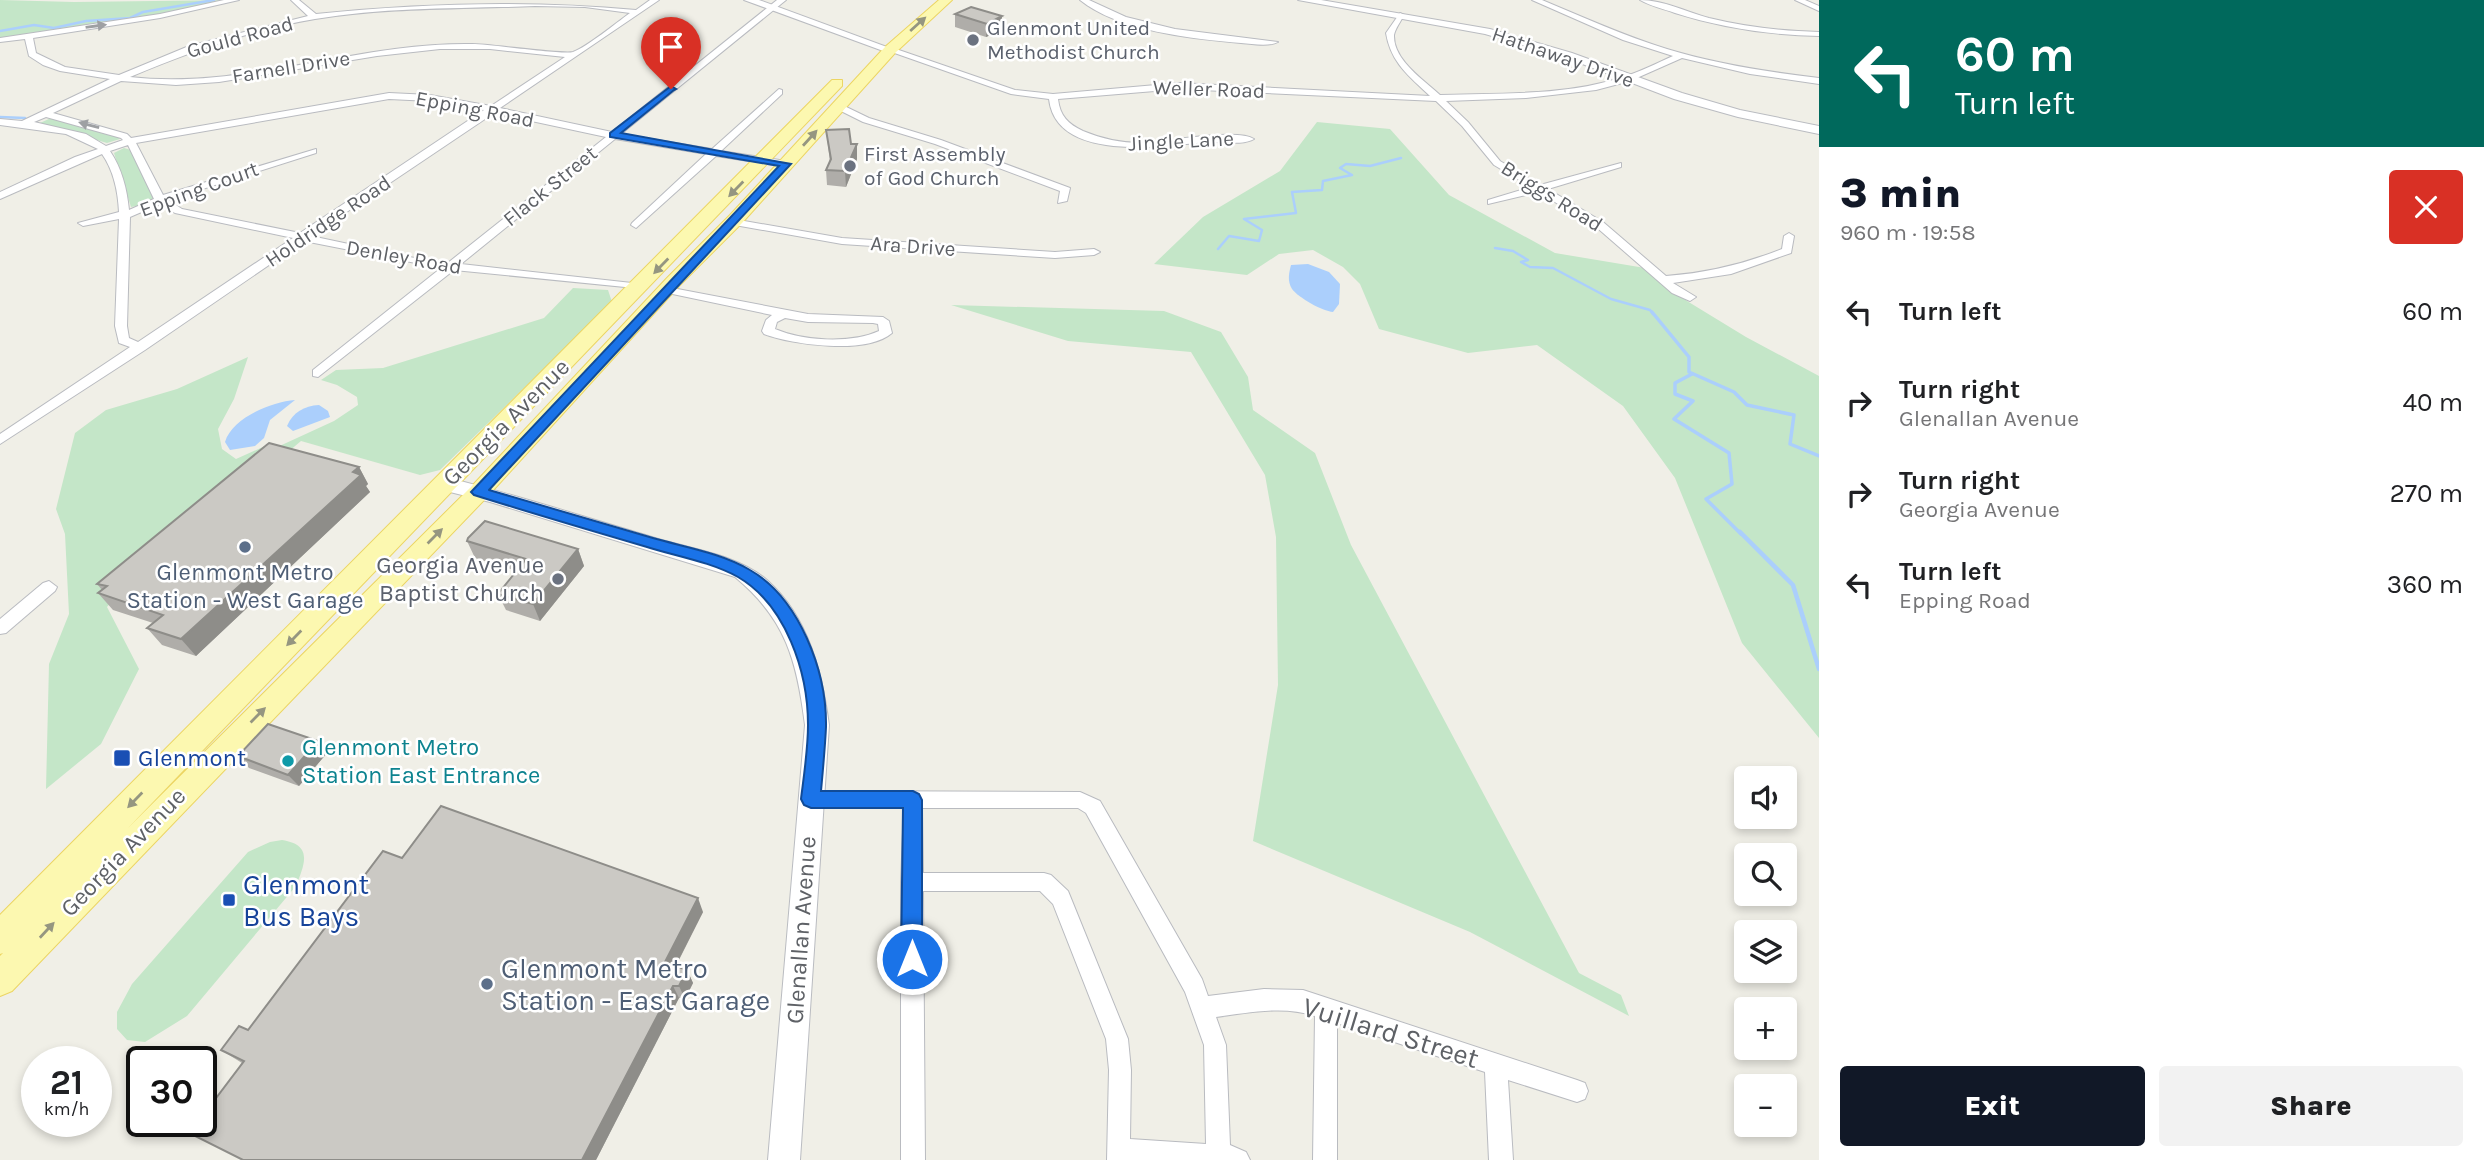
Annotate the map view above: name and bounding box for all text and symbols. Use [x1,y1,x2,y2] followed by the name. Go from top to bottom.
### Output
[184,11,296,63] street label: Gould Road
[987,16,1160,64] place label: Glenmont United Methodist Church
[641,17,701,89] pin
[909,17,926,33] one-way arrow
[85,20,107,31] one-way arrow
[1489,22,1637,92] street label: Hathaway Drive
[1955,26,2075,83] text: 60 m
[652,28,690,66] icon: arrive
[1840,28,1931,119] icon: left
[965,32,981,48] marker: Glenmont United Methodist Church
[230,46,352,88] street label: Farnell Drive
[1152,75,1266,103] street label: Weller Road
[1955,85,2075,122] text: Turn left
[414,86,536,132] street label: Epping Road
[78,119,99,129] one-way arrow
[1128,126,1234,156] street label: Jingle Lane
[802,129,818,147] one-way arrow
[498,141,602,231] street label: Flack Street
[864,142,1006,190] place label: First Assembly of God Church
[1497,155,1607,237] street label: Briggs Road
[136,156,262,222] street label: Epping Court
[842,158,858,174] marker: First Assembly of God Church
[1840,168,1961,218] text: 3 min
[261,170,395,272] street label: Holdridge Road
[2389,170,2463,244] button: close
[728,180,744,197] one-way arrow
[1840,219,1976,246] text: 960 m · 19:58
[870,231,956,261] street label: Ara Drive
[344,235,464,279] street label: Denley Road
[653,258,669,274] one-way arrow
[1840,293,1878,331] icon: left
[1899,296,2001,327] text: Turn left
[2402,296,2463,327] text: 60 m
[437,353,575,491] street label: Georgia Avenue
[1899,374,2020,405] text: Turn right
[1840,384,1878,422] icon: right
[2403,387,2463,418] text: 40 m
[1899,405,2079,432] text: Glenallan Avenue
[1899,465,2020,496] text: Turn right
[1840,475,1878,513] icon: right
[2390,478,2463,509] text: 270 m
[1899,496,2060,523] text: Georgia Avenue
[427,528,443,544] one-way arrow
[237,539,253,555] marker: Glenmont Metro Station - West Garage
[376,551,544,607] place label: Georgia Avenue Baptist Church
[1899,556,2001,587] text: Turn left
[126,558,364,614] place label: Glenmont Metro Station - West Garage
[1840,566,1878,604] icon: left
[2387,569,2463,600] text: 360 m
[550,571,566,587] marker: Georgia Avenue Baptist Church
[1899,587,2031,614] text: Epping Road
[287,629,303,646] one-way arrow
[249,707,265,724] one-way arrow
[302,733,540,789] place label: Glenmont Metro Station East Entrance
[138,744,246,772] place label: Glenmont
[112,748,132,768] marker: Glenmont
[280,753,296,769] marker: Glenmont Metro Station East Entrance
[1734,766,1797,1137] map controls
[1734,766,1797,829] button: sound
[55,782,191,922] street label: Georgia Avenue
[127,792,144,809] one-way arrow
[780,835,822,1025] street label: Glenallan Avenue
[1734,843,1797,906] button: search
[243,868,369,933] place label: Glenmont Bus Bays
[221,892,237,908] marker: Glenmont Bus Bays
[1734,920,1797,983] button: layers
[38,922,54,939] one-way arrow
[875,922,949,996] position arrow
[501,952,770,1017] place label: Glenmont Metro Station - East Garage
[479,976,495,992] marker: Glenmont Metro Station - East Garage
[1299,990,1483,1075] street label: Vuillard Street
[1734,997,1797,1060] button: +
[126,1046,217,1137] speed limit sign: 30
[50,1062,83,1103] text: 21
[1840,1066,2145,1146] button: Exit
[2159,1066,2463,1146] button: Share
[1734,1074,1797,1137] button: −
[44,1098,89,1120] text: km/h

